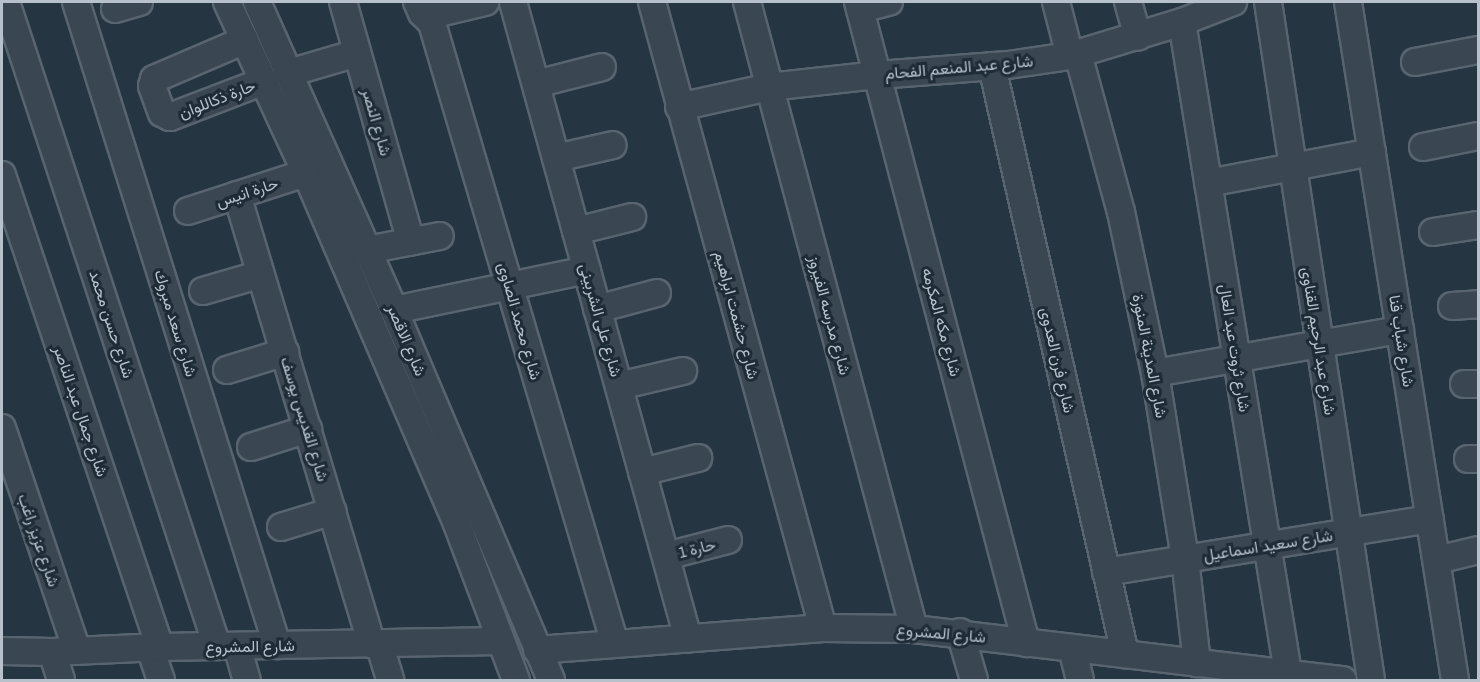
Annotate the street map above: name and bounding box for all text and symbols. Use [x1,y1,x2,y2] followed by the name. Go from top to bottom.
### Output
[884,51,1034,83] street label: شارع عبد المنعم الفحام
[176,76,258,122] street label: حارة ذكاللوان
[358,86,396,158] street label: شارع النصر
[214,173,280,211] street label: حارة انيس
[711,249,763,381] street label: شارع حشمت ابراهيم
[805,253,855,377] street label: شارع مدرسه الفيروز
[494,260,546,382] street label: شارع محمد الصاوى
[576,261,626,379] street label: شارع على الشربينى
[918,265,966,379] street label: شارع مكه المكرمه
[1298,266,1340,416] street label: شارع عبد الرحيم القناوى
[151,267,201,379] street label: شارع سعد مبروك
[86,268,138,380] street label: شارع حسن محمد
[1215,283,1255,413] street label: شارع ثروت عبد العال
[1129,292,1171,420] street label: شارع المدينة المنورة
[1385,294,1419,388] street label: شارع شباب قنا
[383,301,431,379] street label: شارع الاقصر
[1037,305,1079,415] street label: شارع فرن العدوى
[50,343,112,479] street label: شارع جمال عبد الناصر
[277,354,333,484] street label: شارع القديس يوسف
[14,491,64,589] street label: شارع عزيز راغب
[1202,525,1334,565] street label: شارع سعيد اسماعيل
[676,534,718,562] street label: حارة 1
[895,620,987,646] street label: شارع المشروع
[205,636,295,656] street label: شارع المشروع

